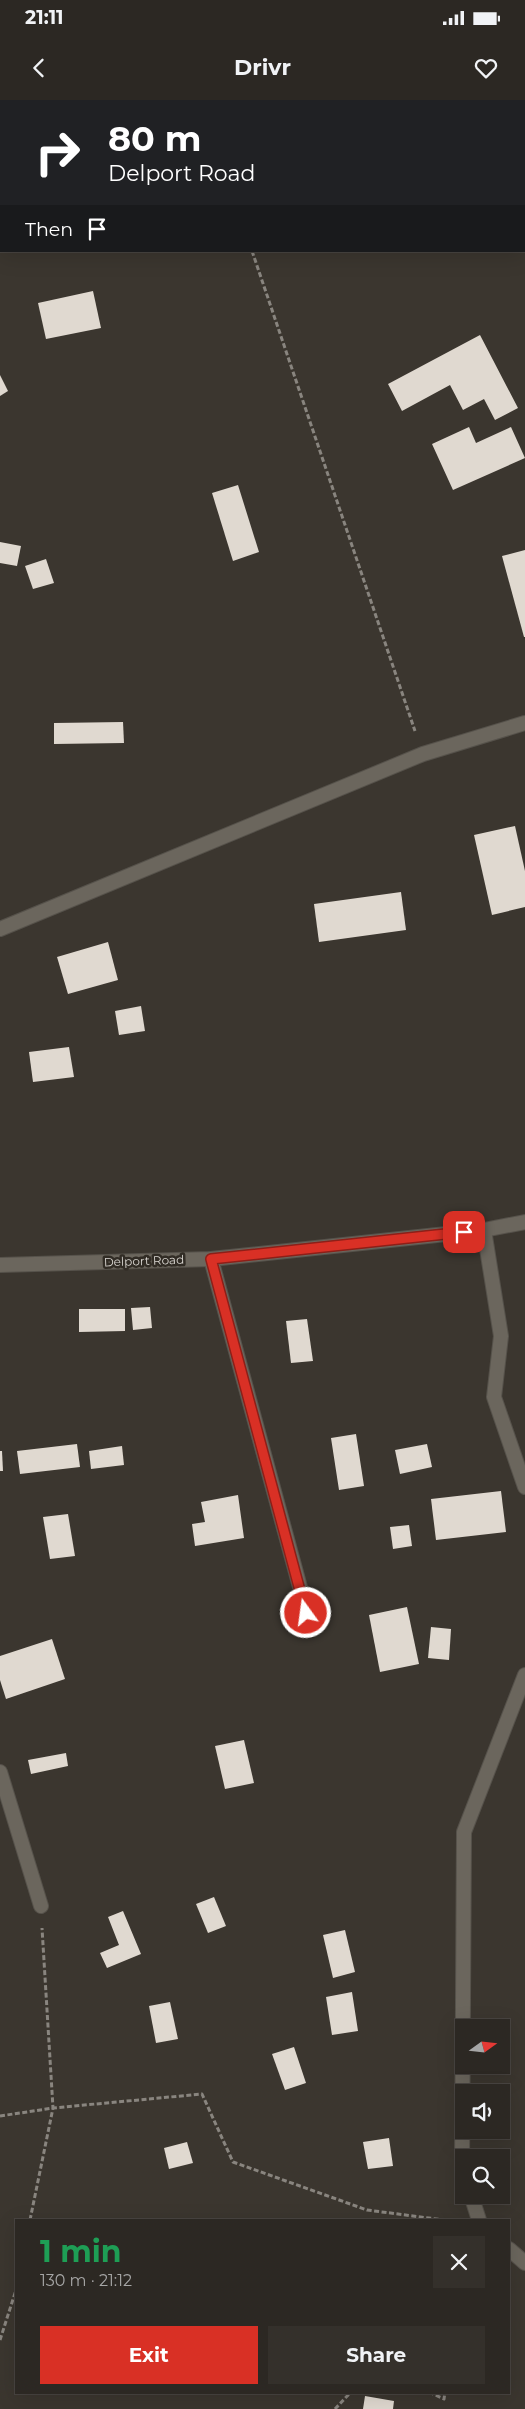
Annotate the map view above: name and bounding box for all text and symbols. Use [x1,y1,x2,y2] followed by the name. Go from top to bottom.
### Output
[25,6,64,29] text: 21:11
[25,54,53,82] icon: back
[234,54,291,81] text: Drivr
[472,54,500,82] icon: heart
[108,117,202,160] text: 80 m
[25,120,90,185] icon: right
[108,160,255,187] text: Delport Road
[83,215,111,243] icon: arrive
[25,218,73,241] text: Then
[443,1211,485,1253] pin
[450,1218,478,1246] icon: arrive
[104,1252,184,1269] street label: Delport Road
[279,1586,331,1638] position arrow
[455,2019,510,2074] north arrow
[455,2019,510,2204] map controls
[455,2084,510,2139] button: sound
[455,2149,510,2204] button: search
[40,2233,121,2270] text: 1 min
[433,2236,485,2288] button: close
[40,2271,132,2290] text: 130 m · 21:12
[40,2326,258,2384] button: Exit
[268,2326,485,2384] button: Share

